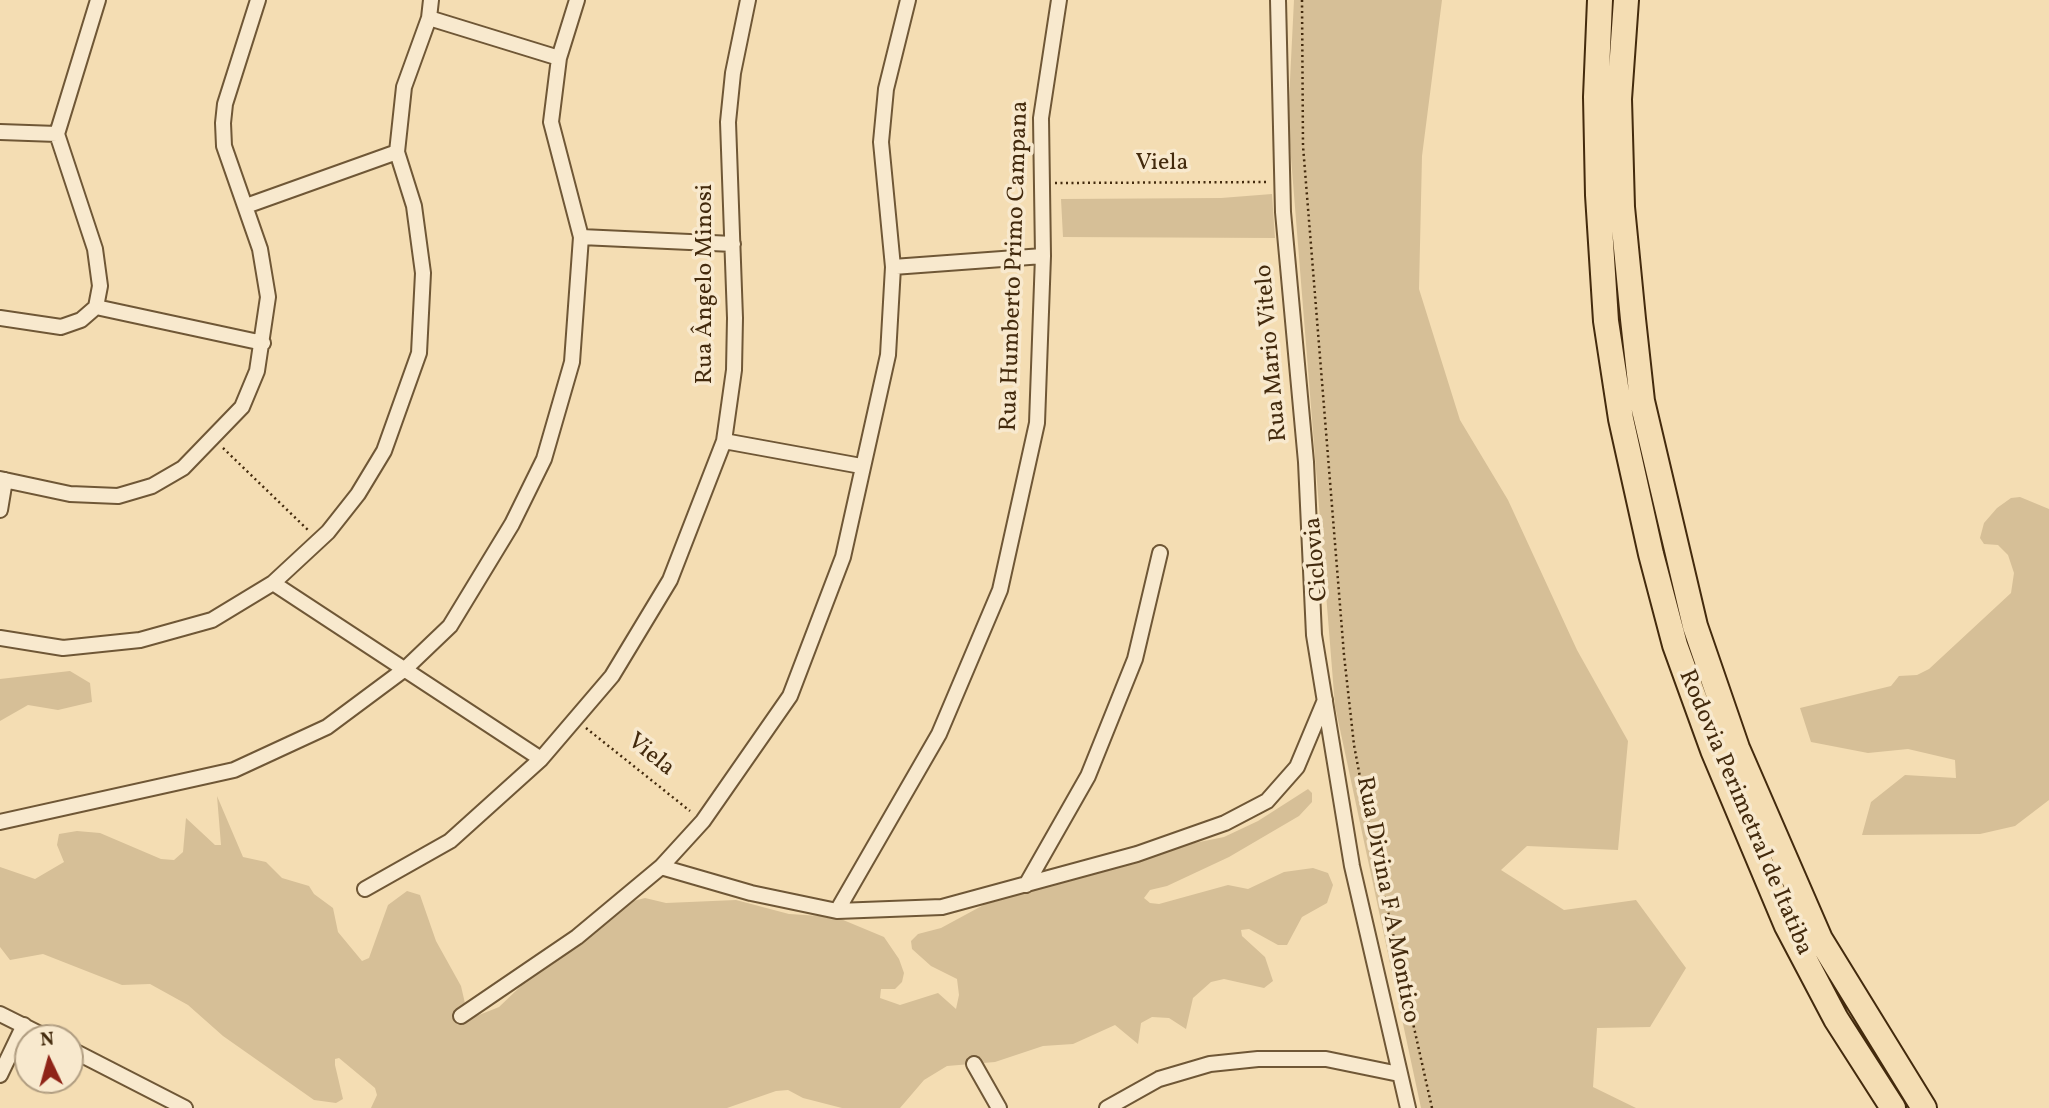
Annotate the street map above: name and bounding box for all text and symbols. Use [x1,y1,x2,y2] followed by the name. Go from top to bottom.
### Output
[996,100,1036,432] street label: Rua Humberto Primo Campana
[1136,151,1188,179] street label: Viela
[693,184,721,384] street label: Rua Ângelo Minosi
[1251,263,1295,443] street label: Rua Mario Vitelo
[1300,516,1336,602] street label: Ciclovia
[1671,666,1817,960] street label: Rodovia Perimetral de Itatiba
[620,728,680,784] street label: Viela
[1348,774,1424,1026] street label: Rua Divina F A Montico
[14,1024,84,1094] north arrow
[39,1027,55,1054] text: N

